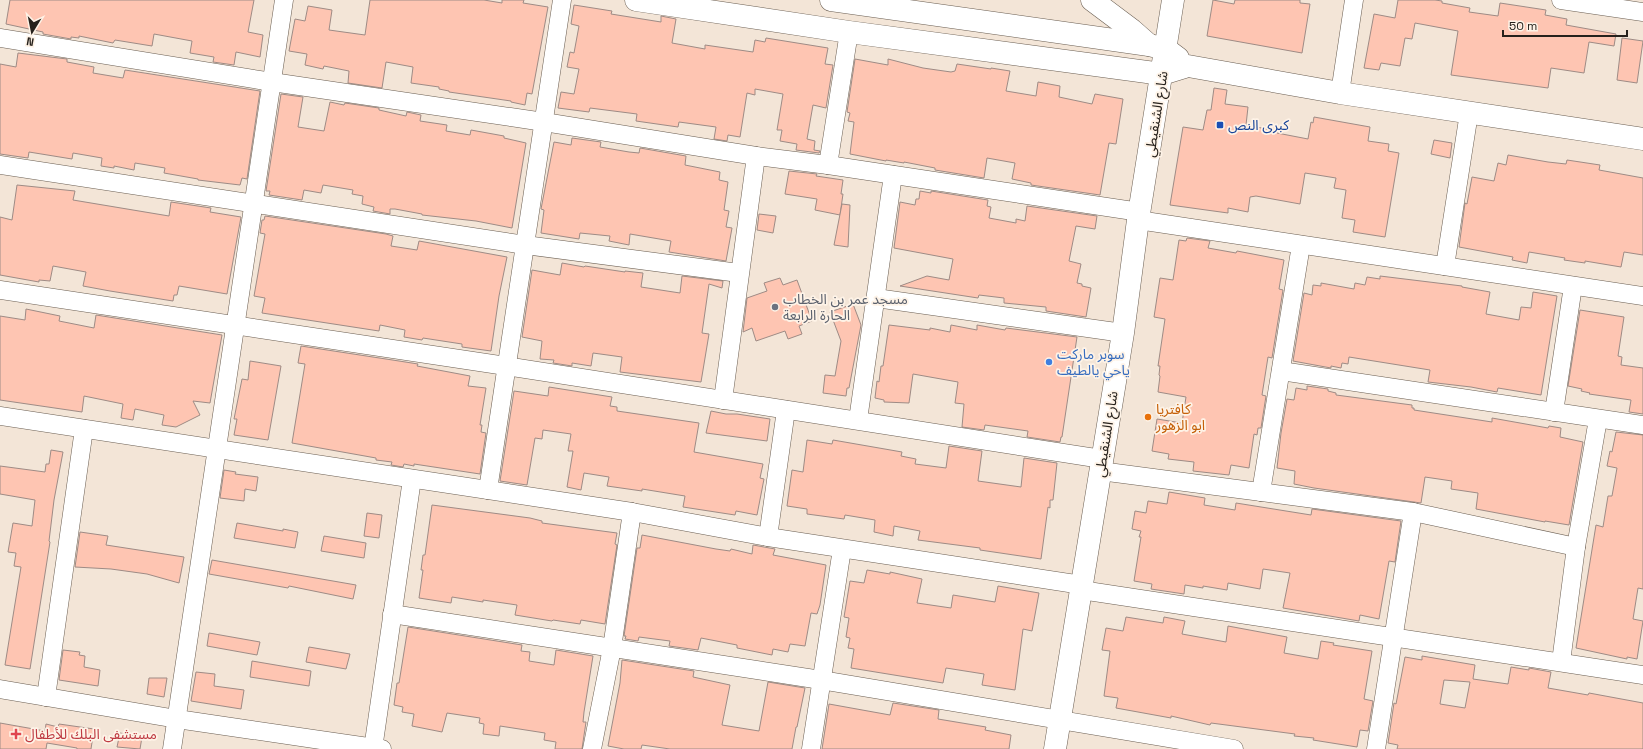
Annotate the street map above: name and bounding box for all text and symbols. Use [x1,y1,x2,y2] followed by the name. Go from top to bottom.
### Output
[12,12,52,52] north arrow
[1503,12,1627,38] scale bar
[1509,18,1537,34] text: 50 m
[25,34,35,49] text: N
[1140,70,1174,159] street label: شارع الشنقيطي
[1228,116,1289,134] place label: كبرى النص
[1215,120,1225,130] marker: كبرى النص
[783,290,908,324] place label: مسجد عمر بن الخطاب الحارة الرابعة
[770,302,780,312] marker: مسجد عمر بن الخطاب الحارة الرابعة
[1057,345,1130,381] place label: سوبر ماركت ياحي يالطيف
[1044,357,1054,367] marker: سوبر ماركت ياحي يالطيف
[1090,390,1124,479] street label: شارع الشنقيطي
[1155,400,1205,434] place label: كافتريا ابو الزهور
[1143,412,1153,422] marker: كافتريا ابو الزهور
[25,725,157,743] place label: مستشفى البلك للأطفال
[10,728,22,740] marker: مستشفى البلك للأطفال

